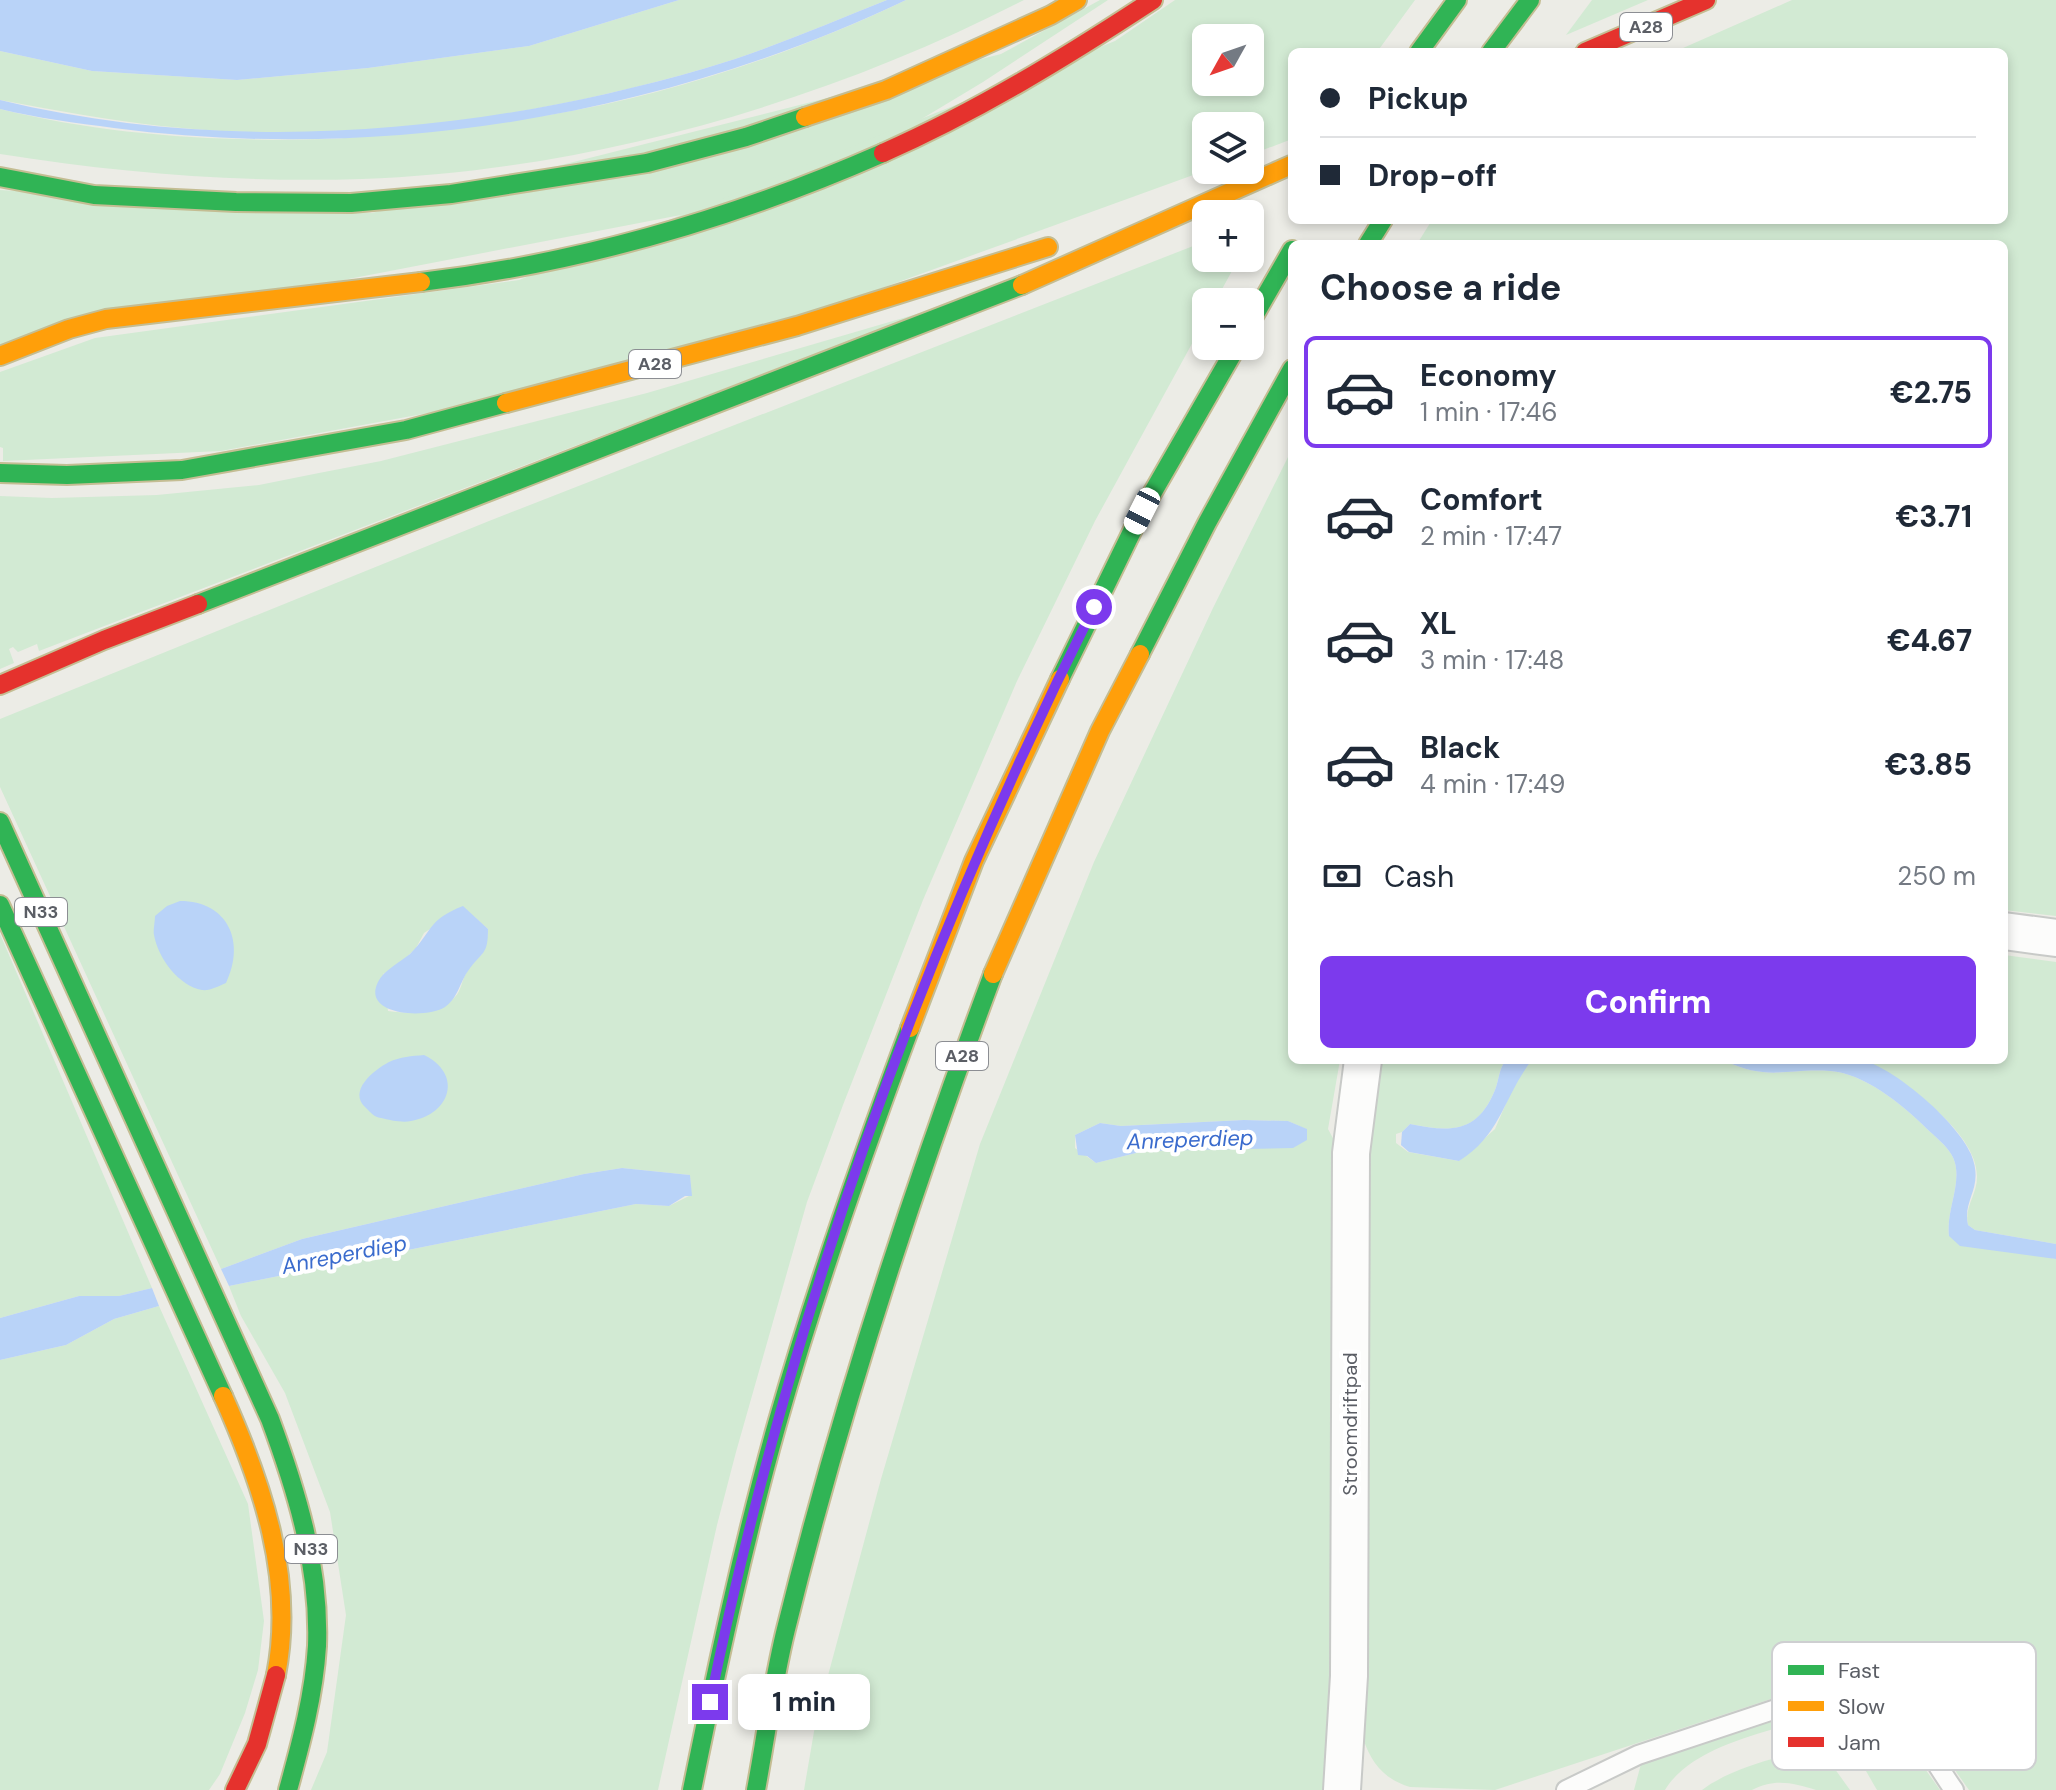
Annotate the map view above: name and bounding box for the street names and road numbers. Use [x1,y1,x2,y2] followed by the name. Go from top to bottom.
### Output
[1620,13,1672,41] road number: A28
[629,350,681,378] road number: A28
[15,898,67,926] road number: N33
[936,1042,988,1070] road number: A28
[1337,1352,1363,1496] street label: Stroomdriftpad
[285,1535,337,1563] road number: N33

